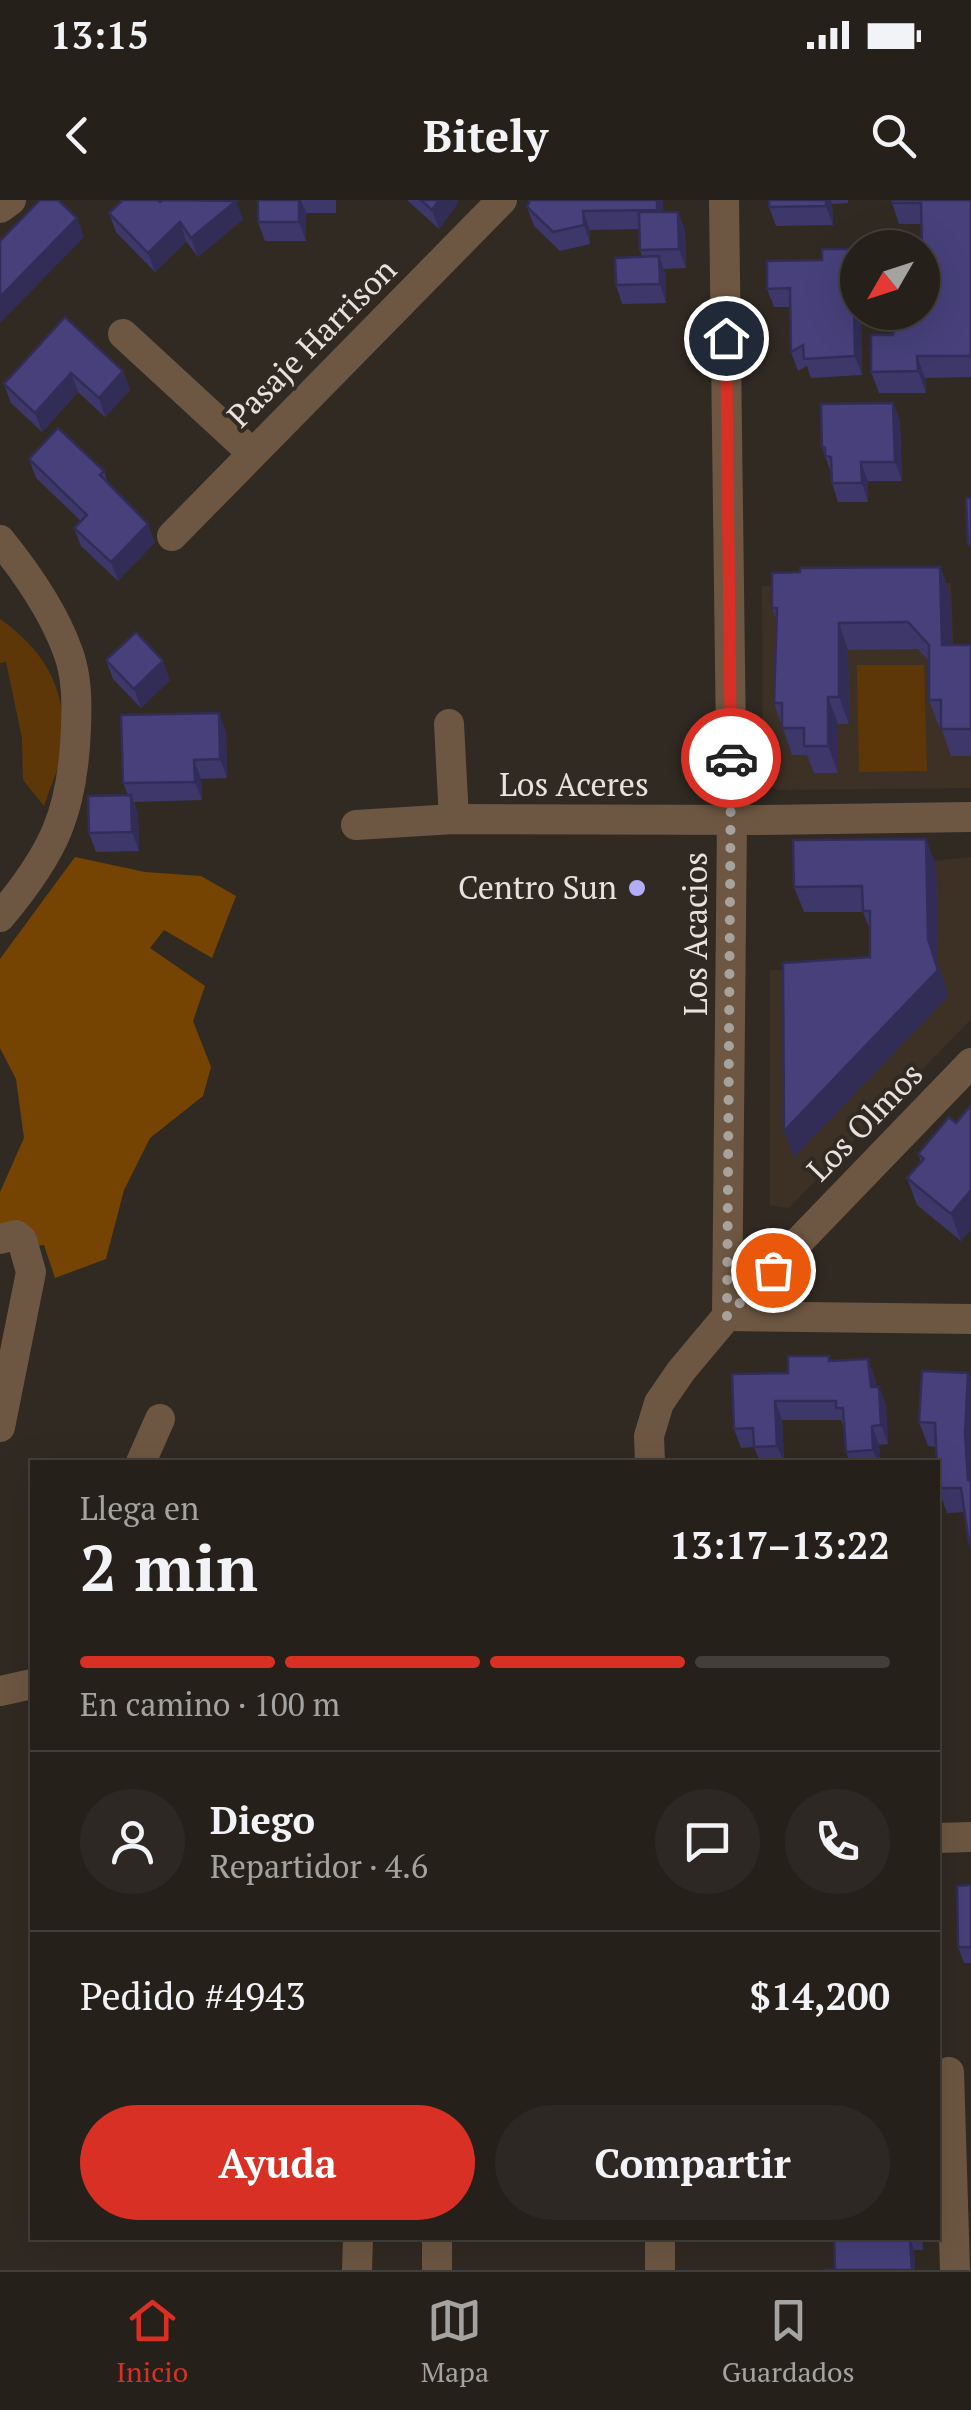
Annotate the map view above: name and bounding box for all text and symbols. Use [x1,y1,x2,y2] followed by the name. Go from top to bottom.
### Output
[50,10,149,60] text: 13:15
[423,105,548,165] text: Bitely
[50,108,105,163] icon: back
[866,108,921,163] icon: search
[840,230,940,330] north arrow
[840,230,940,330] map controls
[218,249,405,436] street label: Pasaje Harrison
[684,296,769,381] pin
[699,311,754,366] icon: home
[681,708,781,808] courier
[704,731,759,786] icon: car
[499,763,649,805] street label: Los Aceres
[674,852,716,1016] street label: Los Acacios
[458,866,617,908] place label: Centro Sun
[626,877,648,899] marker: Centro Sun
[797,1053,931,1190] street label: Los Olmos
[731,1228,816,1313] pin
[746,1243,801,1298] icon: bag
[80,1487,199,1529] text: Llega en
[669,1520,890,1570] text: 13:17–13:22
[80,1523,258,1610] text: 2 min
[80,1683,340,1725] text: En camino · 100 m
[80,1789,185,1894] button: person
[655,1789,760,1894] button: chat
[785,1789,890,1894] button: phone
[210,1795,315,1845] text: Diego
[210,1845,428,1887] text: Repartidor · 4.6
[80,1971,306,2021] text: Pedido #4943
[750,1971,890,2021] text: $14,200
[80,2105,475,2220] button: Ayuda
[495,2105,890,2220] button: Compartir
[116,2293,188,2390] tab: Inicio
[421,2293,489,2390] tab: Mapa
[722,2293,855,2390] tab: Guardados

